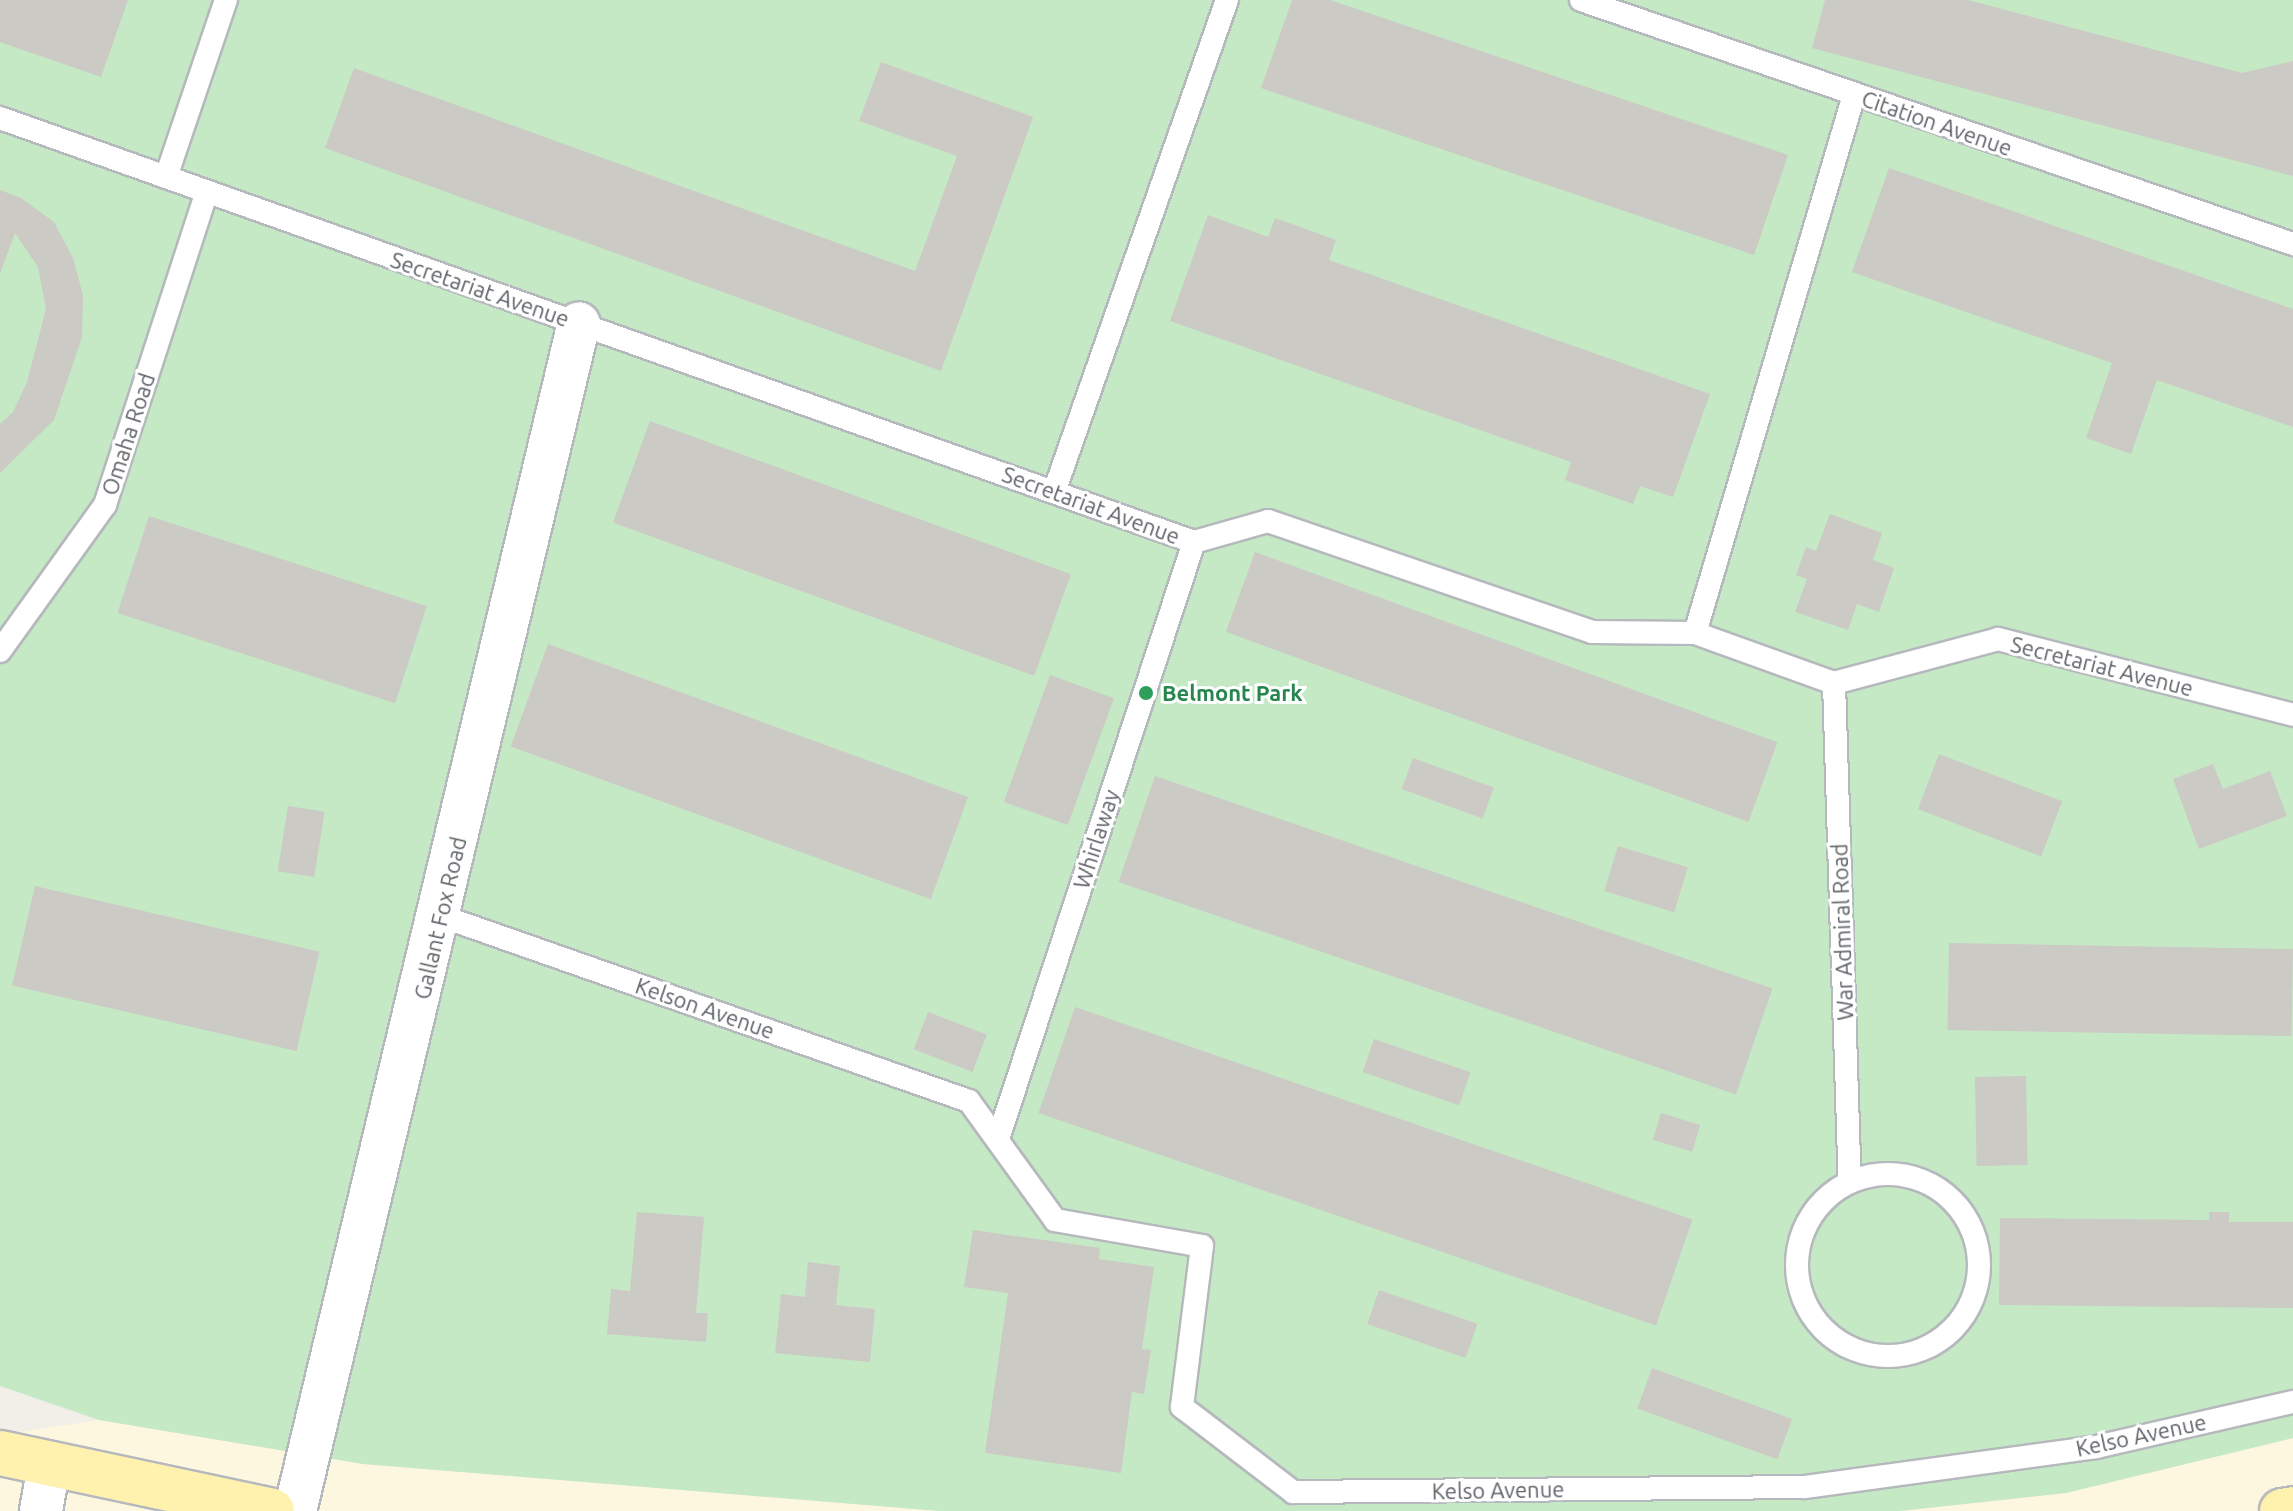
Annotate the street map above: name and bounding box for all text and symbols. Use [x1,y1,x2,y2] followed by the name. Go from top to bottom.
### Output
[1858,85,2016,161] street label: Citation Avenue
[387,246,573,332] street label: Secretariat Avenue
[96,370,160,498] street label: Omaha Road
[999,461,1183,549] street label: Secretariat Avenue
[2008,631,2196,701] street label: Secretariat Avenue
[1162,680,1303,706] place label: Belmont Park
[1137,684,1155,702] marker: Belmont Park
[1068,786,1124,892] street label: Whirlaway
[408,834,472,1002] street label: Gallant Fox Road
[1826,843,1858,1021] street label: War Admiral Road
[632,972,778,1044] street label: Kelson Avenue
[2073,1408,2209,1462] street label: Kelso Avenue
[1431,1476,1565,1504] street label: Kelso Avenue

